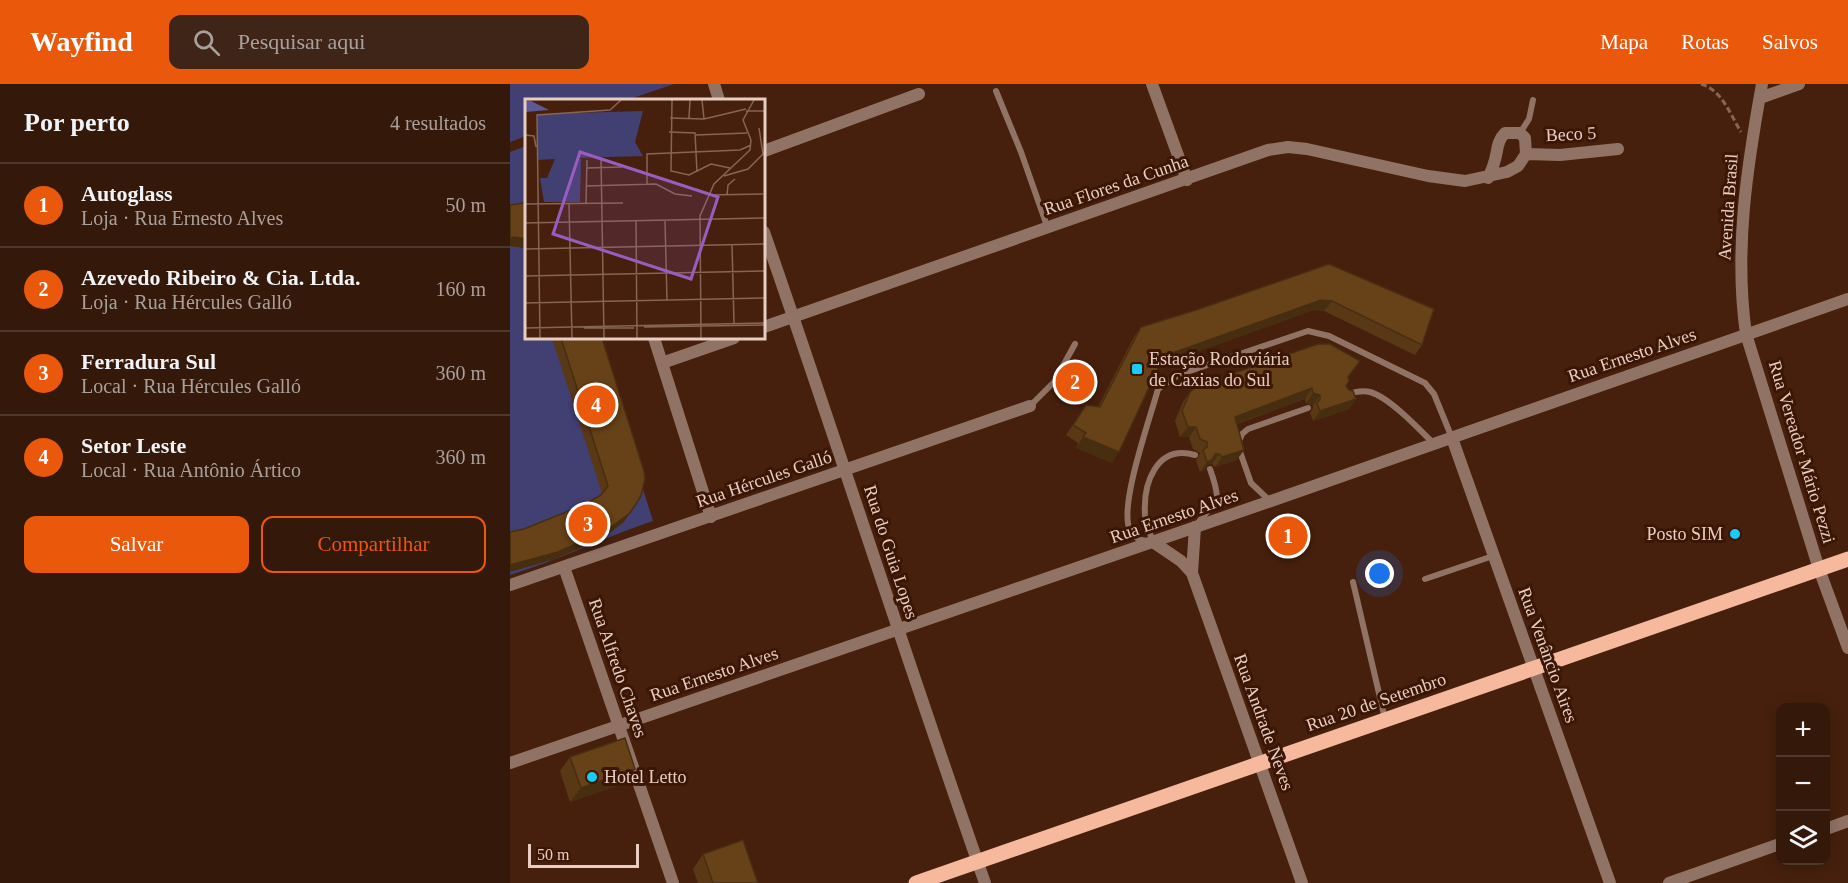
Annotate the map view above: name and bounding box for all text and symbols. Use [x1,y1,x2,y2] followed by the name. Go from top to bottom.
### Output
[169,15,589,69] search box
[30,26,133,57] text: Wayfind
[190,26,223,59] icon: search
[238,29,365,54] text: Pesquisar aqui
[1600,30,1648,54] text: Mapa
[1681,30,1729,54] text: Rotas
[1762,30,1818,54] text: Salvos
[525,99,765,339] inset map
[24,108,130,137] text: Por perto
[390,112,486,134] text: 4 resultados
[1545,123,1597,145] street label: Beco 5
[1041,151,1191,219] street label: Rua Flores da Cunha
[1714,153,1742,261] street label: Avenida Brasil
[81,181,173,206] text: Autoglass
[39,194,49,216] text: 1
[445,194,486,216] text: 50 m
[81,207,283,229] text: Loja · Rua Ernesto Alves
[81,265,360,290] text: Azevedo Ribeiro & Cia. Ltda.
[39,278,49,300] text: 2
[435,278,486,300] text: 160 m
[81,291,292,313] text: Loja · Rua Hércules Galló
[1565,324,1699,386] street label: Rua Ernesto Alves
[81,349,216,374] text: Ferradura Sul
[1149,349,1289,390] place label: Estação Rodoviária de Caxias do Sul
[1765,358,1839,546] street label: Rua Vereador Mário Pezzi
[1056,360,1094,404] pin: 2
[39,362,49,384] text: 3
[435,362,486,384] text: 360 m
[1130,362,1144,376] marker: Estação Rodoviária de Caxias do Sul
[81,375,301,397] text: Local · Rua Hércules Galló
[576,382,616,428] pin: 4
[81,433,186,458] text: Setor Leste
[39,446,49,468] text: 4
[435,446,486,468] text: 360 m
[694,446,834,512] street label: Rua Hércules Galló
[81,459,301,481] text: Local · Rua Antônio Ártico
[860,483,922,621] street label: Rua do Guia Lopes
[1107,485,1241,547] street label: Rua Ernesto Alves
[568,502,608,546] pin: 3
[1268,514,1308,558] pin: 1
[24,516,249,573] button: Salvar
[261,516,486,573] button: Compartilhar
[1646,524,1723,544] place label: Posto SIM
[1728,527,1742,541] marker: Posto SIM
[1365,559,1394,588] your location
[1514,585,1582,725] street label: Rua Venâncio Aires
[585,596,651,740] street label: Rua Alfredo Chaves
[647,643,781,705] street label: Rua Ernesto Alves
[1230,651,1298,793] street label: Rua Andrade Neves
[1303,669,1449,735] street label: Rua 20 de Setembro
[1776,703,1830,865] map controls
[1776,703,1830,757] button: +
[1776,757,1830,811] button: −
[604,767,686,787] place label: Hotel Letto
[585,770,599,784] marker: Hotel Letto
[1776,811,1830,865] button: layers
[528,841,639,868] scale bar
[537,846,569,863] text: 50 m

